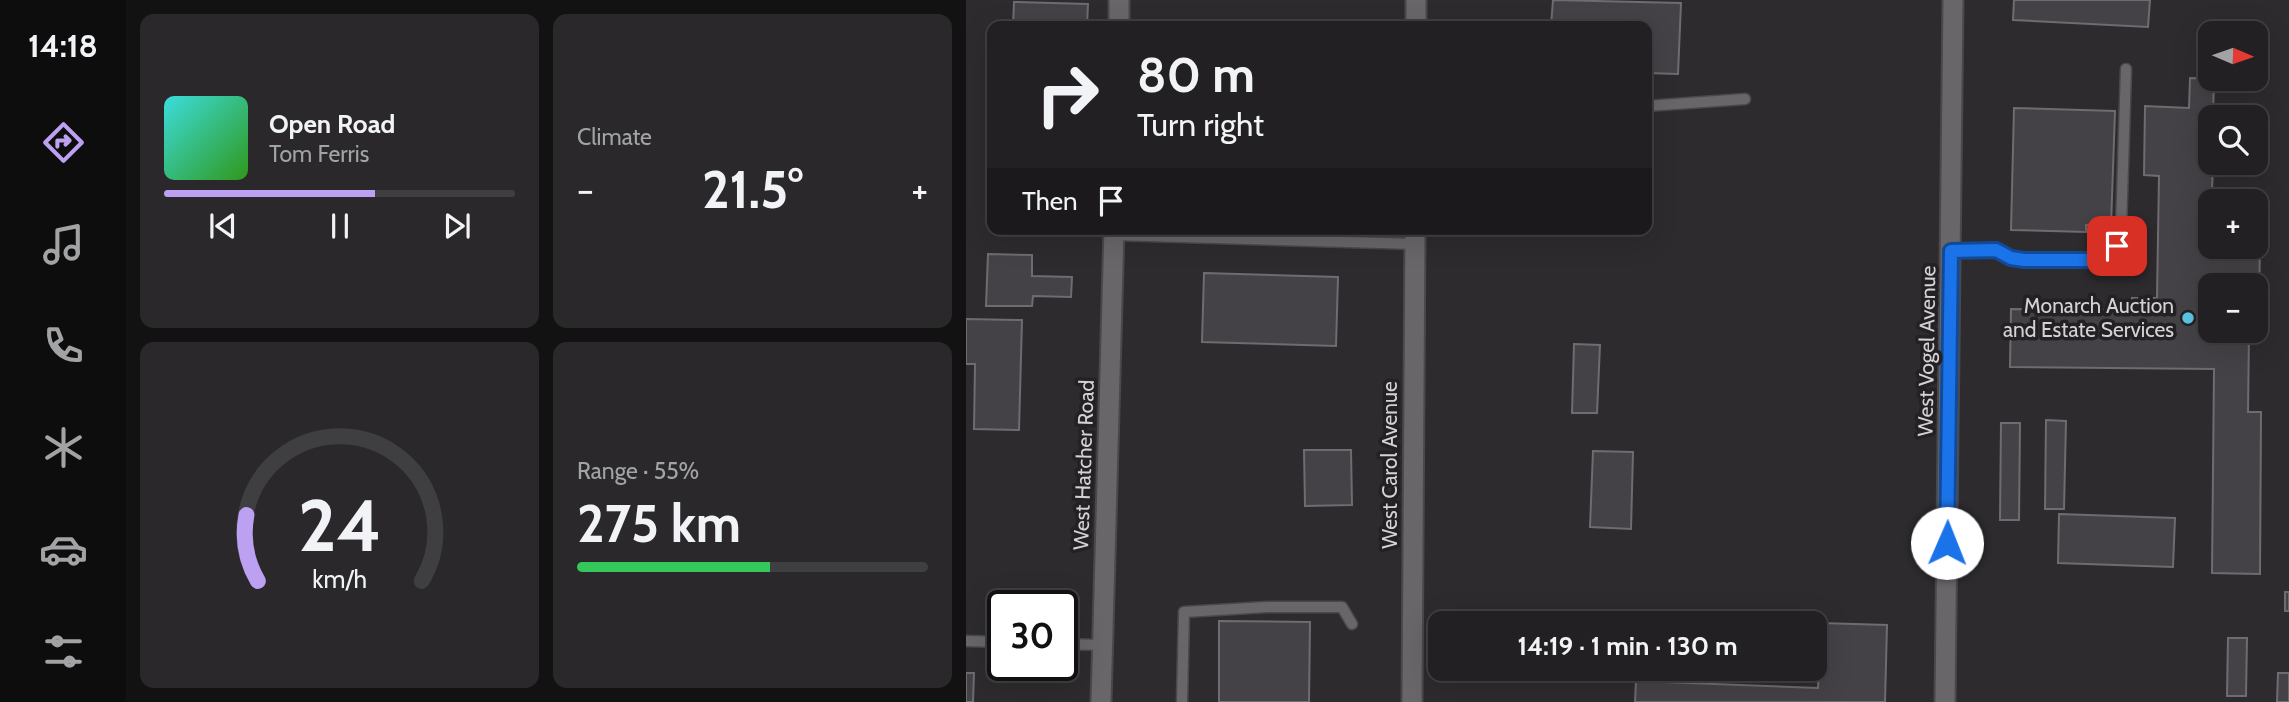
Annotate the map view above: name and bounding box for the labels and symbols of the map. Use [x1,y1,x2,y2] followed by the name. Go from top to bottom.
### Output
[2198,21,2268,91] north arrow
[2087,216,2147,276] pin
[1913,265,1940,437] street label: West Vogel Avenue
[2003,293,2174,342] place label: Monarch Auction and Estate Services
[2180,310,2196,326] marker: Monarch Auction and Estate Services
[1068,379,1099,551] street label: West Hatcher Road
[1377,381,1402,549] street label: West Carol Avenue
[1910,506,1984,580] position arrow
[987,590,1078,681] speed limit sign: 30

